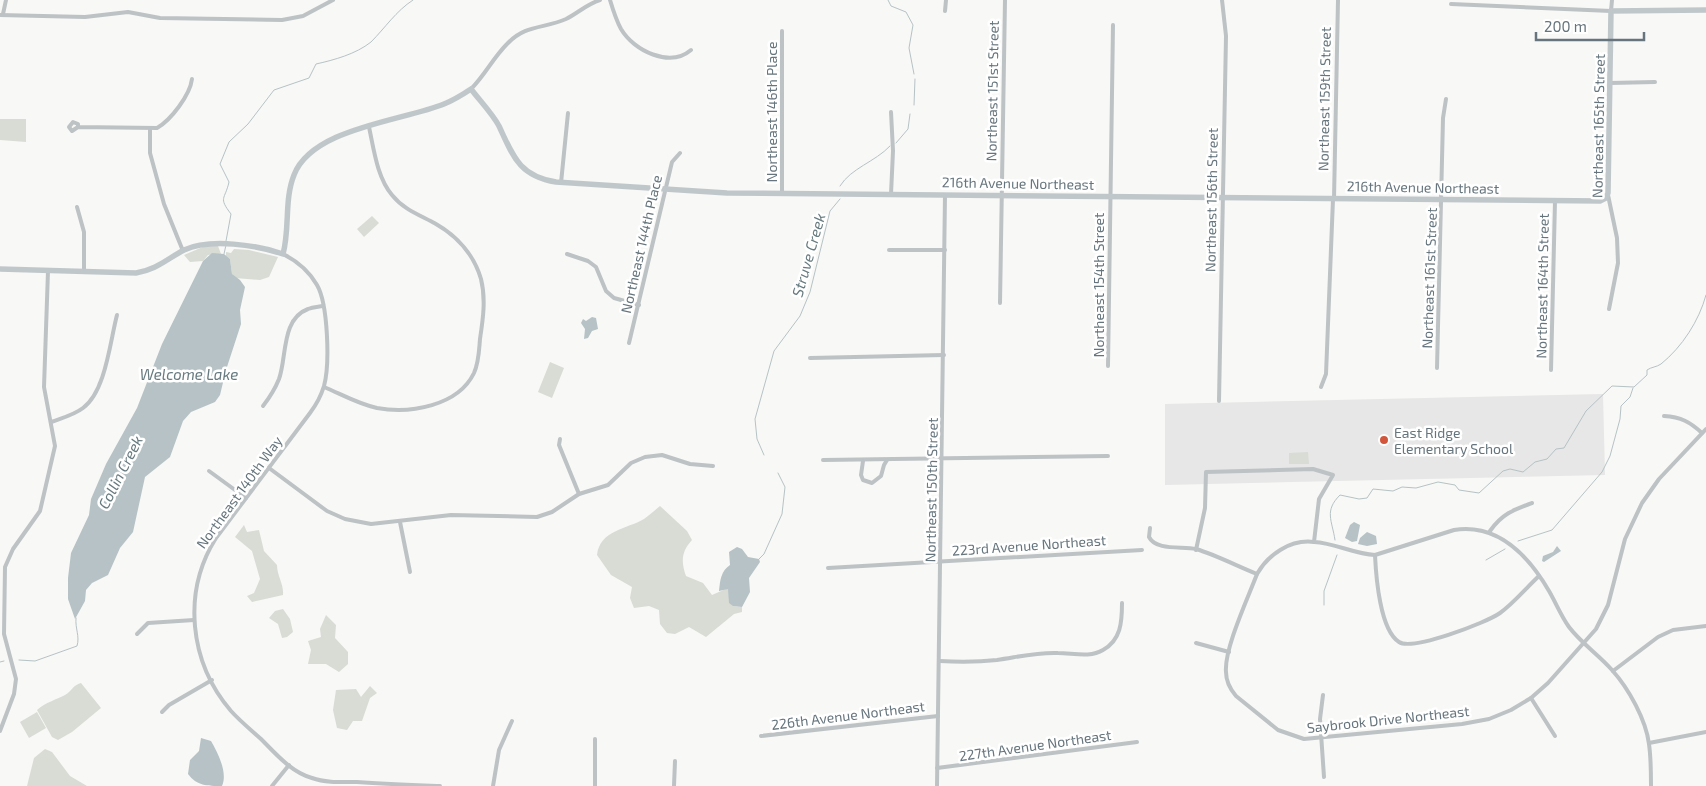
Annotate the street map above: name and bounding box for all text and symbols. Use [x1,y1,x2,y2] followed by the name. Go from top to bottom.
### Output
[1536,10,1644,42] scale bar
[1544,17,1587,35] text: 200 m
[982,20,1002,162] street label: Northeast 151st Street
[1314,27,1334,171] street label: Northeast 159th Street
[763,42,780,182] street label: Northeast 146th Place
[1588,54,1608,198] street label: Northeast 165th Street
[1201,128,1221,272] street label: Northeast 156th Street
[617,173,665,315] street label: Northeast 144th Place
[942,173,1094,193] street label: 216th Avenue Northeast
[1347,177,1499,197] street label: 216th Avenue Northeast
[1418,207,1440,349] street label: Northeast 161st Street
[787,211,829,299] water label: Struve Creek
[1090,213,1107,357] street label: Northeast 154th Street
[1532,213,1552,359] street label: Northeast 164th Street
[140,365,238,383] water label: Welcome Lake
[921,418,941,562] street label: Northeast 150th Street
[1394,424,1514,457] place label: East Ridge Elementary School
[94,432,146,512] water label: Collin Creek
[192,432,286,552] street label: Northeast 140th Way
[1378,434,1390,446] marker: East Ridge Elementary School
[951,531,1107,559] street label: 223rd Avenue Northeast
[770,697,926,733] street label: 226th Avenue Northeast
[1306,702,1470,736] street label: Saybrook Drive Northeast
[958,726,1112,764] street label: 227th Avenue Northeast

